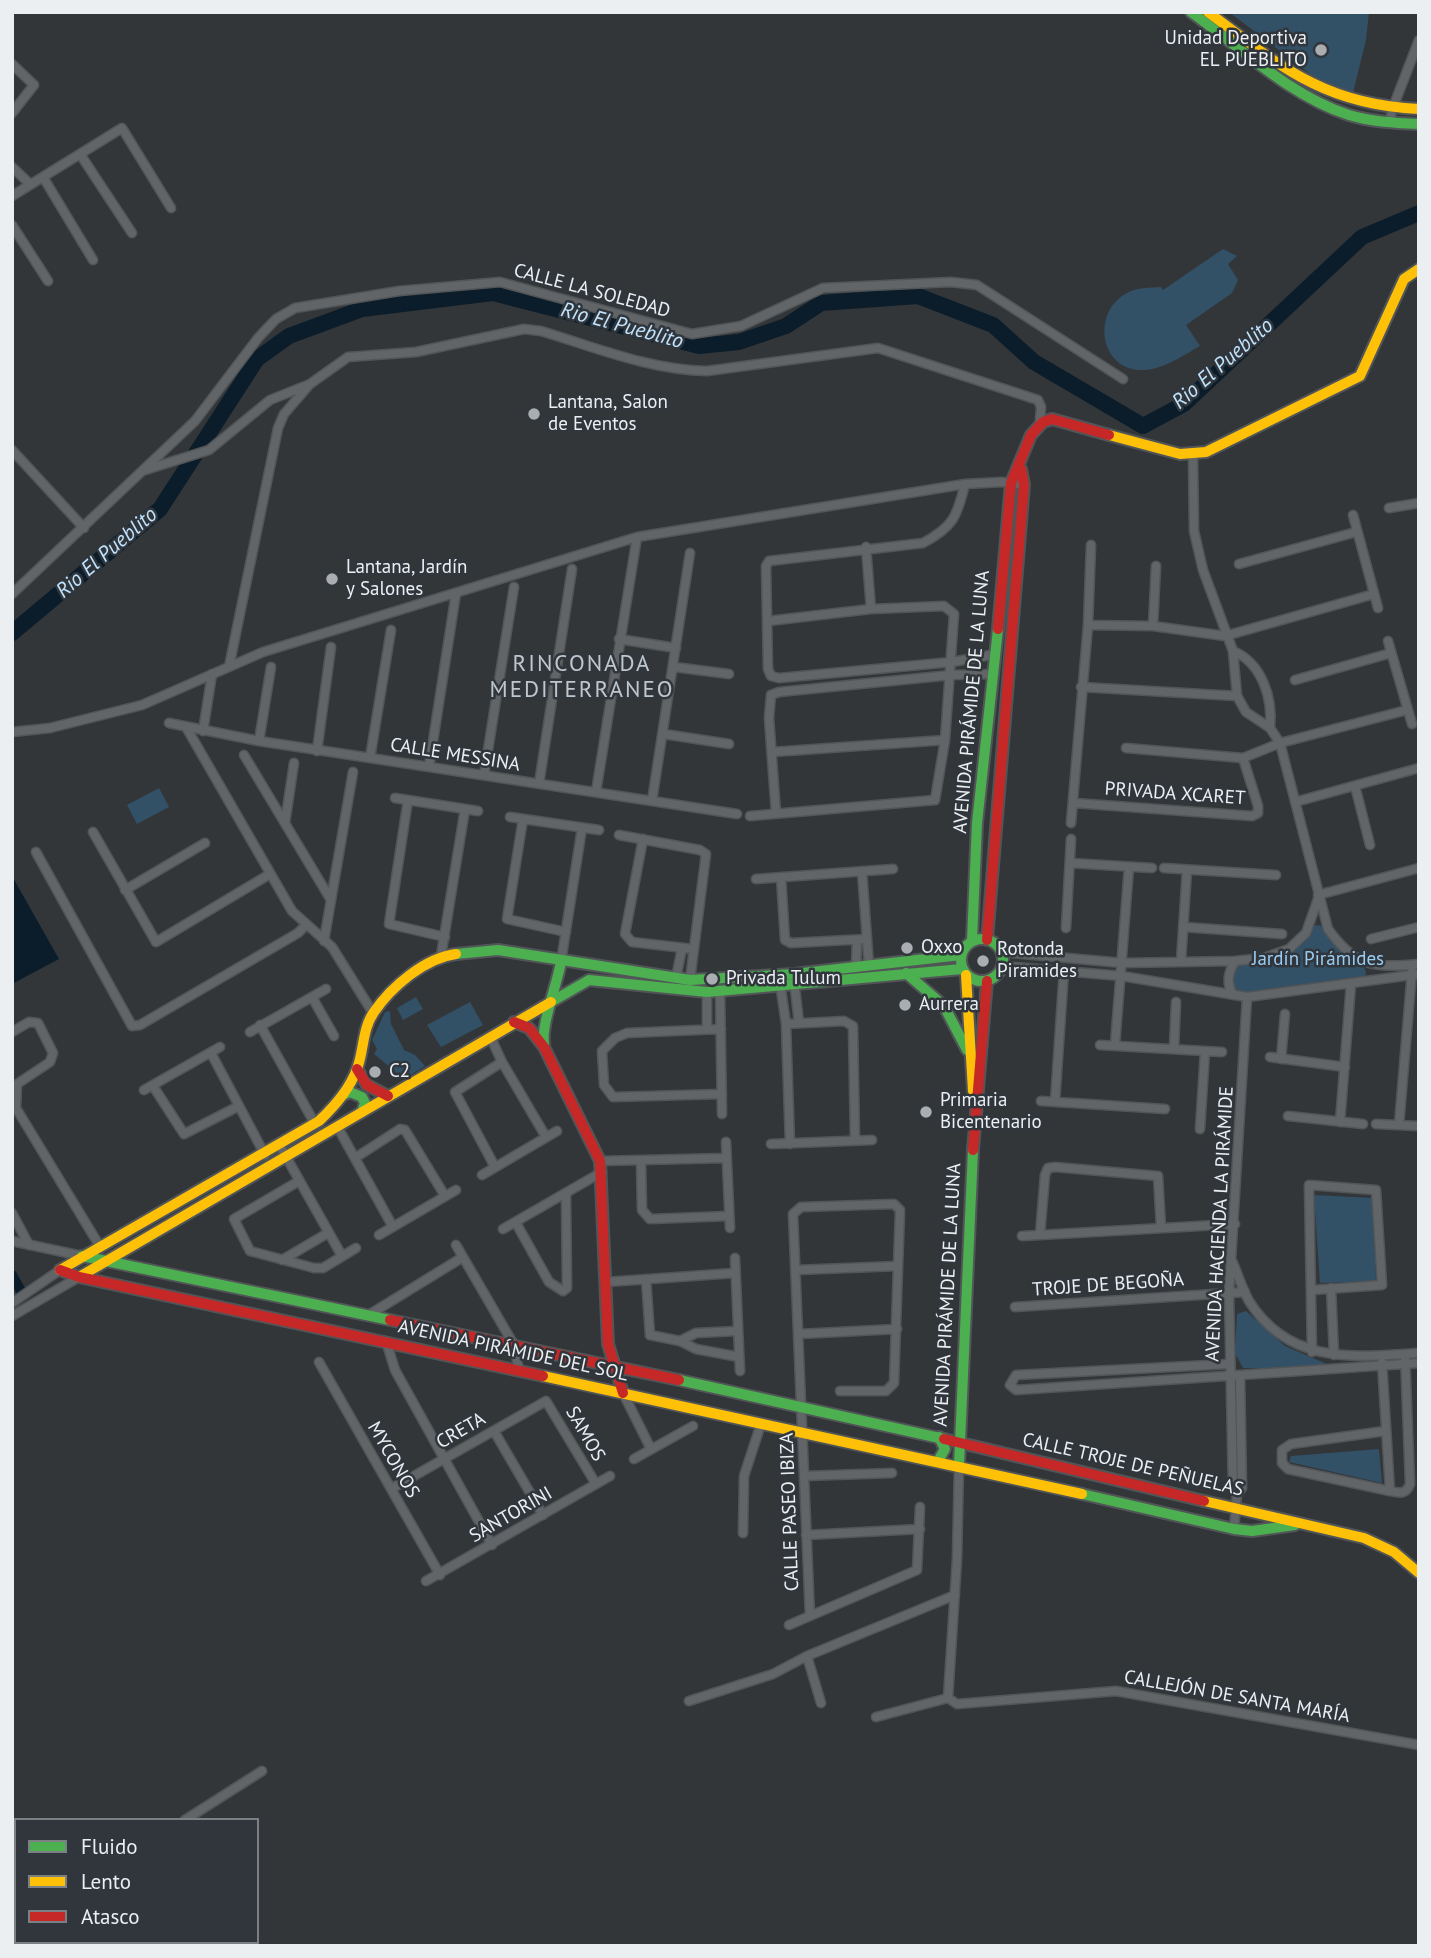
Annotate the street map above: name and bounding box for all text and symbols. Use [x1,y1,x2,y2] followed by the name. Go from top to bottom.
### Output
[1165,28,1307,72] place label: Unidad Deportiva EL PUEBLITO
[1313,42,1329,58] marker: Unidad Deportiva EL PUEBLITO
[511,259,673,323] street label: CALLE LA SOLEDAD
[558,298,686,354] water label: Rio El Pueblito
[1167,313,1279,415] water label: Rio El Pueblito
[548,392,668,436] place label: Lantana, Salon de Eventos
[526,406,542,422] marker: Lantana, Salon de Eventos
[51,502,163,604] water label: Rio El Pueblito
[346,557,467,601] place label: Lantana, Jardín y Salones
[949,570,995,834] street label: AVENIDA PIRÁMIDE DE LA LUNA
[324,571,340,587] marker: Lantana, Jardín y Salones
[491,650,673,704] district label: RINCONADA MEDITERRANEO
[388,733,522,777] street label: CALLE MESSINA
[1104,778,1246,810] street label: PRIVADA XCARET
[921,937,962,959] place label: Oxxo
[997,939,1077,983] place label: Rotonda Piramides
[899,940,915,956] marker: Oxxo
[1252,949,1384,971] park label: Jardín Pirámides
[975,953,991,969] marker: Rotonda Piramides
[726,968,841,990] place label: Privada Tulum
[704,971,720,987] marker: Privada Tulum
[919,994,979,1016] place label: Aurrera
[897,997,913,1013] marker: Aurrera
[389,1061,410,1083] place label: C2
[367,1064,383,1080] marker: C2
[1201,1086,1239,1362] street label: AVENIDA HACIENDA LA PIRÁMIDE
[940,1090,1042,1134] place label: Primaria Bicentenario
[918,1104,934,1120] marker: Primaria Bicentenario
[930,1163,966,1427] street label: AVENIDA PIRÁMIDE DE LA LUNA
[1031,1268,1185,1302] street label: TROJE DE BEGOÑA
[396,1315,630,1387] street label: AVENIDA PIRÁMIDE DEL SOL
[560,1403,610,1465] street label: SAMOS
[432,1408,490,1454] street label: CRETA
[362,1418,424,1502] street label: MYCONOS
[1020,1428,1246,1502] street label: CALLE TROJE DE PEÑUELAS
[776,1432,804,1592] street label: CALLE PASEO IBIZA
[466,1482,556,1548] street label: SANTORINI
[1122,1666,1352,1728] street label: CALLEJÓN DE SANTA MARÍA
[14,1818,259,1944] legend
[81,1833,138,1860] text: Fluido
[81,1868,131,1895] text: Lento
[81,1903,140,1930] text: Atasco

